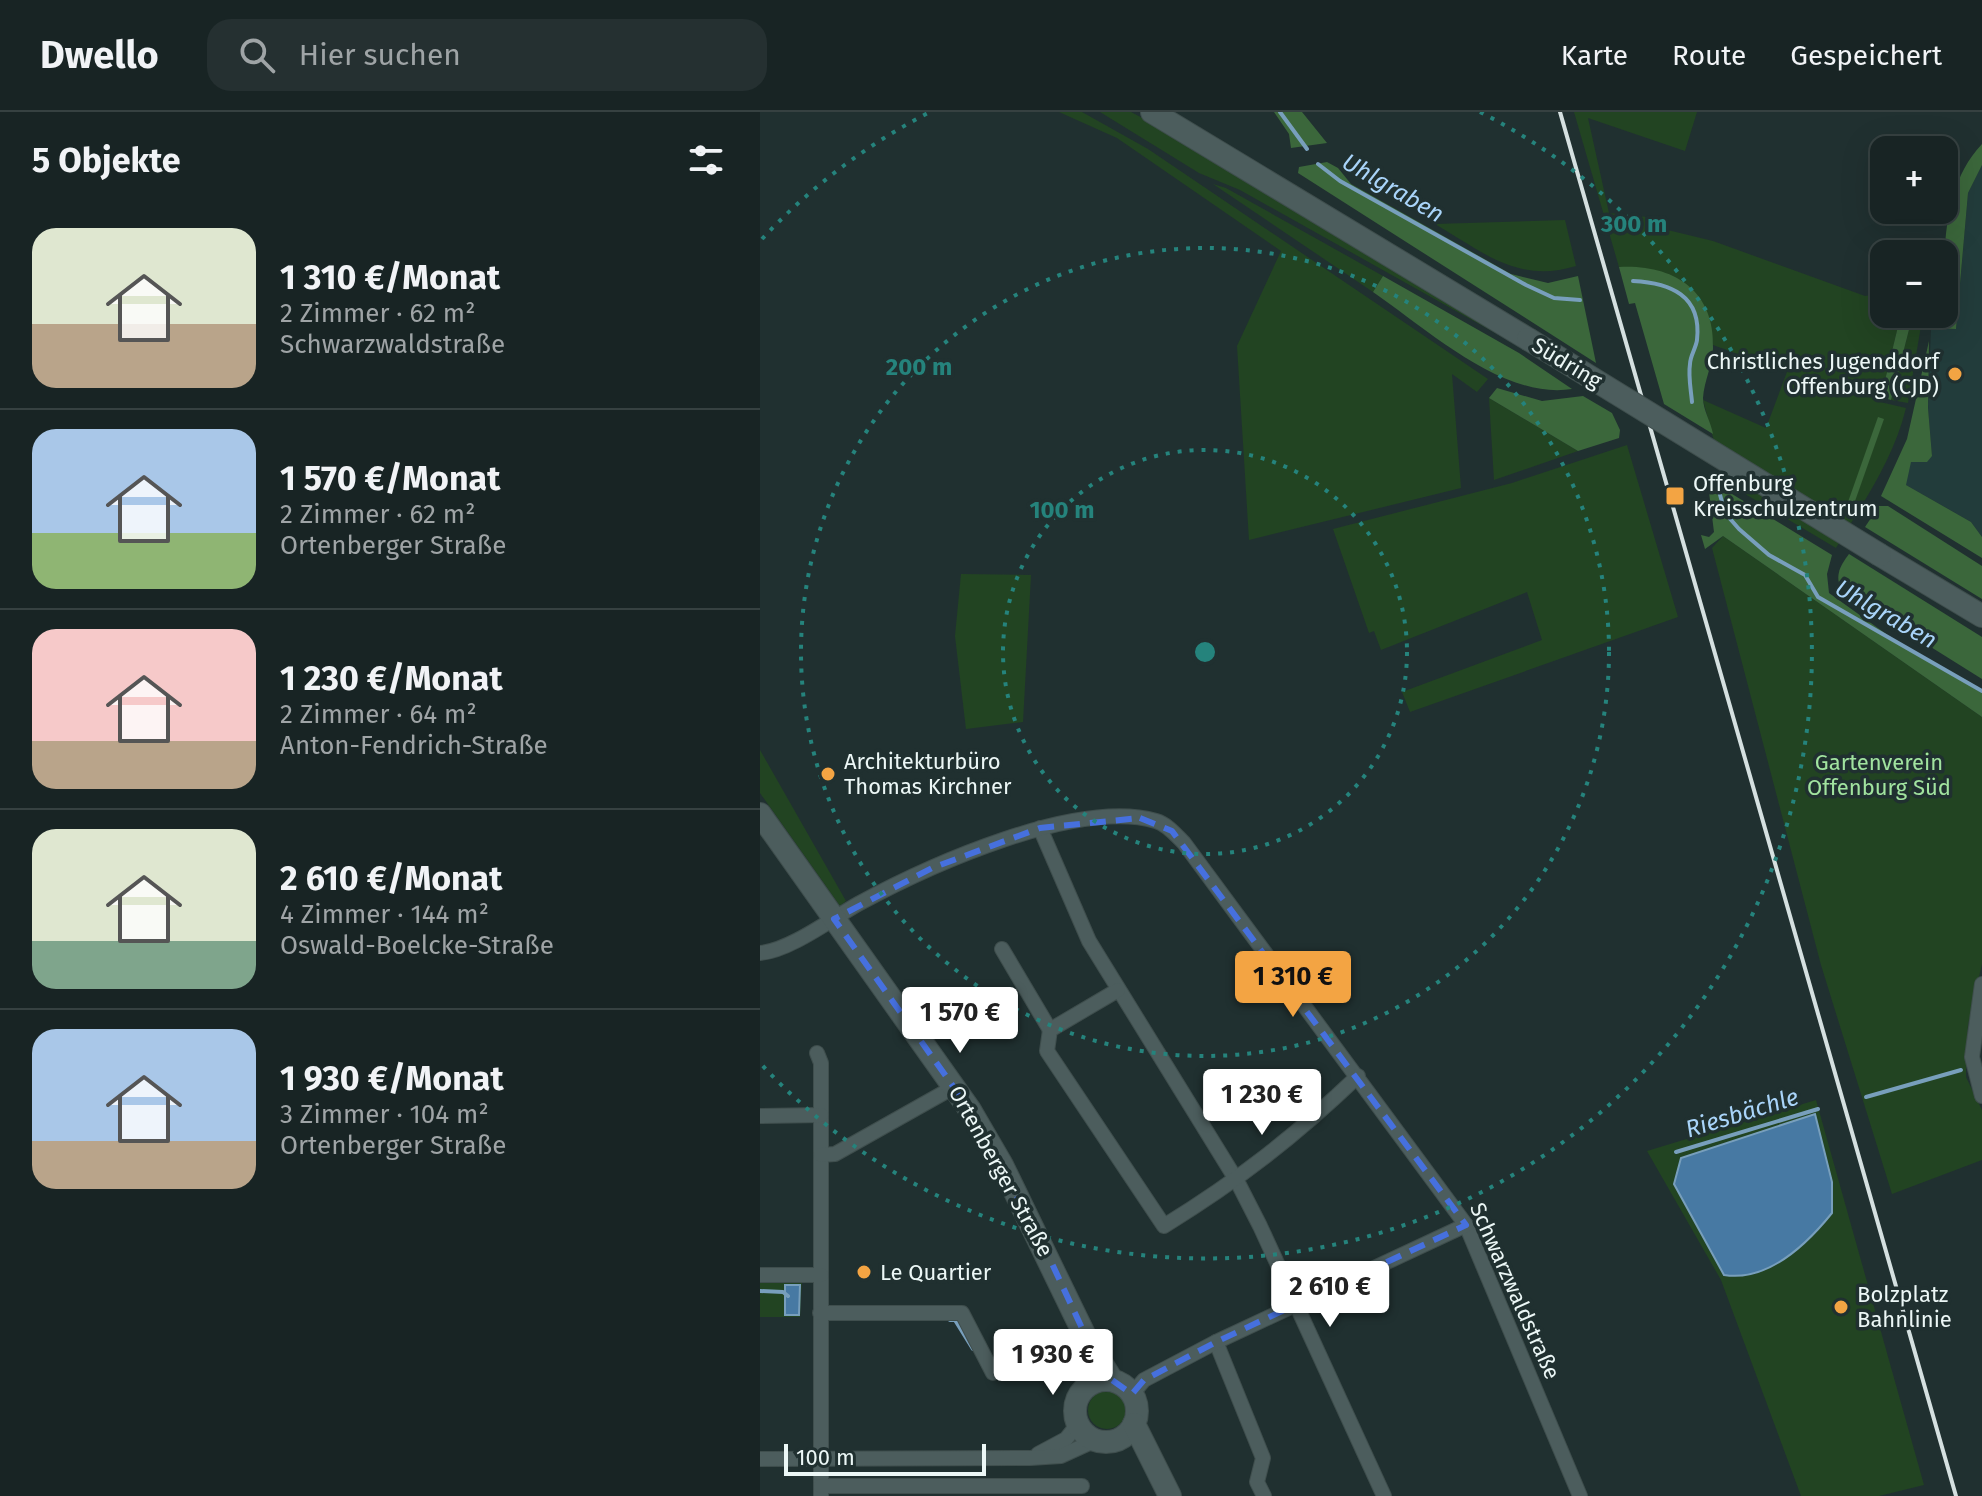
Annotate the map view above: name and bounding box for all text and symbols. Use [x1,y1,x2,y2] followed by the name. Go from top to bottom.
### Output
[207,19,767,91] search box
[40,32,159,78] text: Dwello
[235,33,279,77] icon: search
[299,37,461,73] text: Hier suchen
[1561,39,1628,72] text: Karte
[1672,39,1746,72] text: Route
[1790,39,1942,72] text: Gespeichert
[1870,136,1958,328] map controls
[1870,136,1958,224] button: +
[684,138,728,182] icon: filters
[32,140,180,181] text: 5 Objekte
[1337,148,1449,228] water label: Uhlgraben
[1600,210,1667,238] text: 300 m
[1870,240,1958,328] button: −
[280,257,500,298] text: 1 310 €/Monat
[96,260,192,356] icon: home
[280,298,475,329] text: 2 Zimmer · 62 m²
[280,329,505,360] text: Schwarzwaldstraße
[1527,332,1607,395] street label: Südring
[1707,348,1941,400] place label: Christliches Jugenddorf Offenburg (CJD)
[886,353,952,381] text: 200 m
[1946,365,1964,383] marker: Christliches Jugenddorf Offenburg (CJD)
[280,458,500,499] text: 1 570 €/Monat
[96,461,192,557] icon: home
[1693,470,1878,522] place label: Offenburg Kreisschulzentrum
[1664,485,1686,507] marker: Offenburg Kreisschulzentrum
[1029,496,1095,524] text: 100 m
[280,499,475,530] text: 2 Zimmer · 62 m²
[280,530,506,561] text: Ortenberger Straße
[1830,574,1942,654] water label: Uhlgraben
[1191,638,1219,666] centre of rings
[280,658,503,699] text: 1 230 €/Monat
[96,661,192,757] icon: home
[280,699,477,730] text: 2 Zimmer · 64 m²
[280,730,548,761] text: Anton-Fendrich-Straße
[844,748,1012,800] place label: Architekturbüro Thomas Kirchner
[1807,749,1951,801] park label: Gartenverein Offenburg Süd
[819,765,837,783] marker: Architekturbüro Thomas Kirchner
[280,858,502,899] text: 2 610 €/Monat
[96,861,192,957] icon: home
[280,899,489,930] text: 4 Zimmer · 144 m²
[280,930,554,961] text: Oswald-Boelcke-Straße
[1219,951,1367,1019] pin: 1 310 €
[1253,961,1333,992] text: 1 310 €
[886,987,1034,1055] pin: 1 570 €
[920,997,1000,1028] text: 1 570 €
[280,1058,504,1099] text: 1 930 €/Monat
[96,1061,192,1157] icon: home
[1188,1069,1336,1137] pin: 1 230 €
[1221,1079,1303,1110] text: 1 230 €
[943,1081,1059,1261] street label: Ortenberger Straße
[1682,1083,1802,1143] water label: Riesbächle
[280,1099,489,1130] text: 3 Zimmer · 104 m²
[280,1130,506,1161] text: Ortenberger Straße
[1464,1199,1566,1383] street label: Schwarzwaldstraße
[880,1259,992,1286] place label: Le Quartier
[1256,1261,1404,1329] pin: 2 610 €
[855,1263,873,1281] marker: Le Quartier
[1289,1271,1371,1302] text: 2 610 €
[1857,1281,1952,1333] place label: Bolzplatz Bahnlinie
[1832,1298,1850,1316] marker: Bolzplatz Bahnlinie
[979,1329,1127,1397] pin: 1 930 €
[1012,1339,1094,1370] text: 1 930 €
[784,1440,986,1476] scale bar
[796,1444,855,1471] text: 100 m

